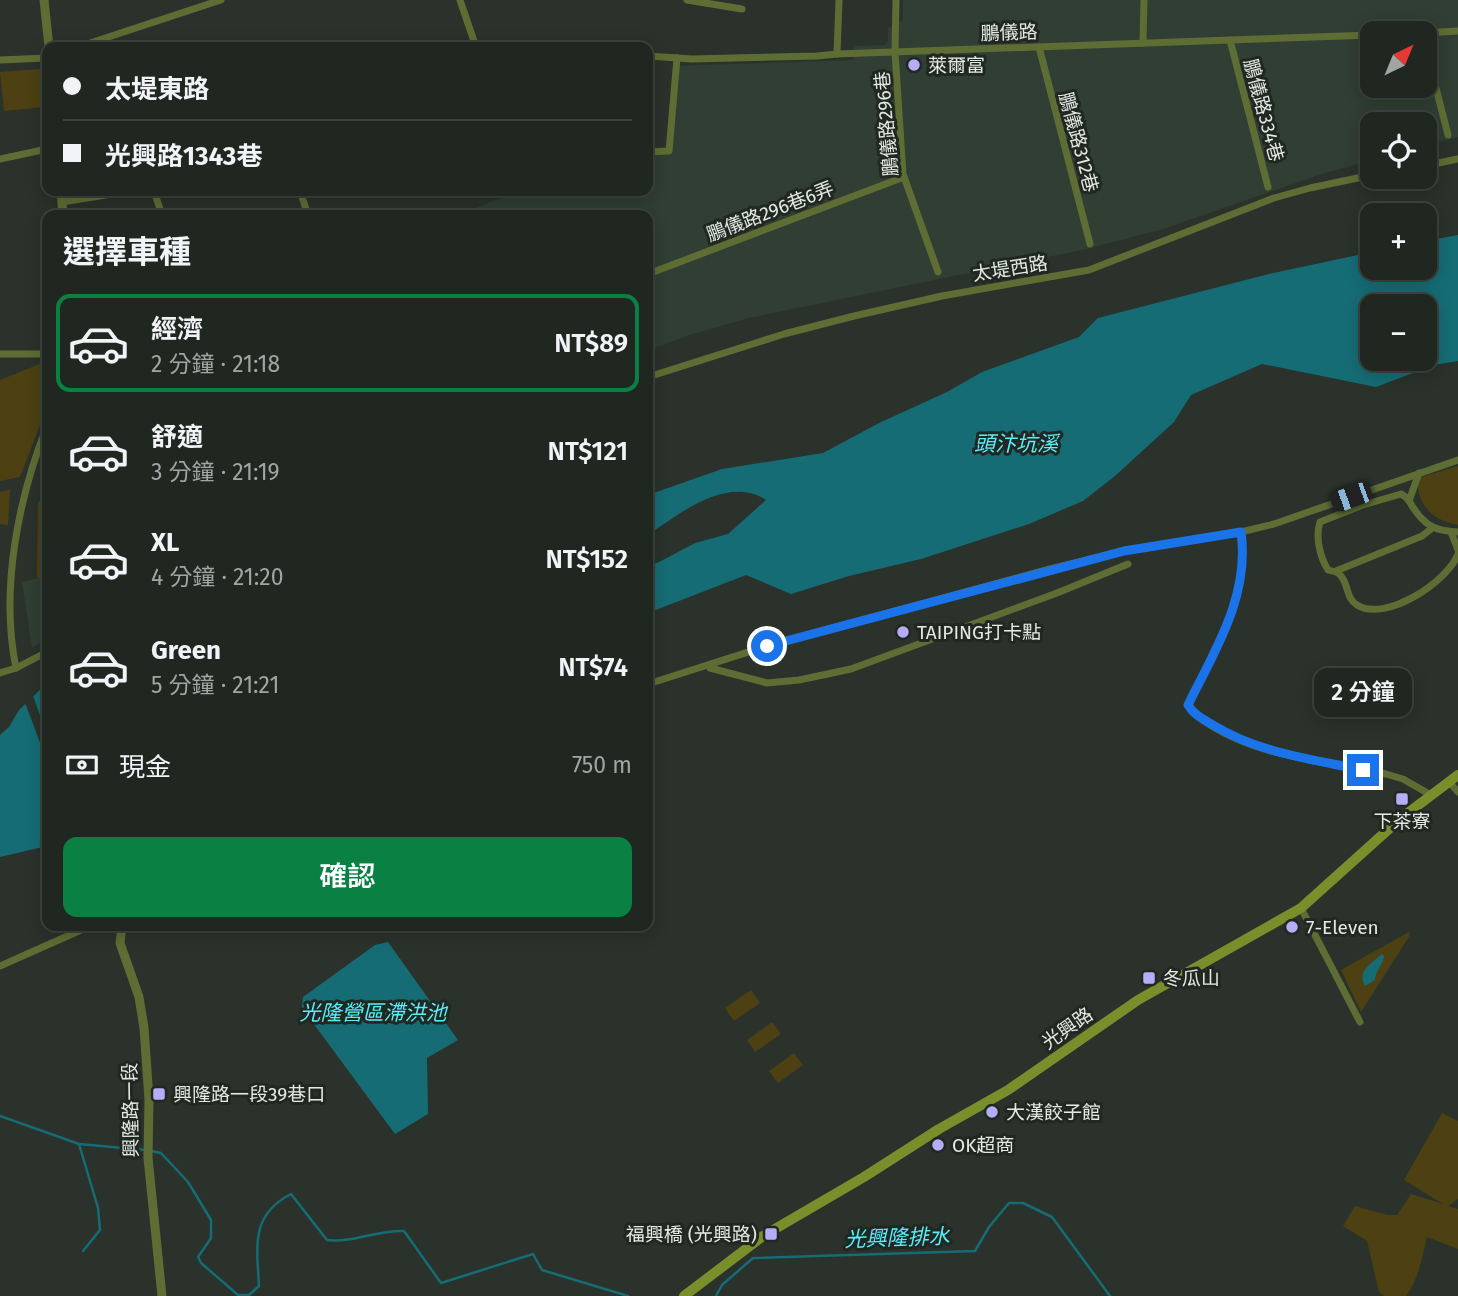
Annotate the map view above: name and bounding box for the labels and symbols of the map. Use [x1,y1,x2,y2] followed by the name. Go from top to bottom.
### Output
[980,20,1038,45] street label: 鵬儀路
[1360,21,1437,98] north arrow
[928,54,985,77] place label: 萊爾富
[1239,56,1288,164] street label: 鵬儀路334巷
[906,57,922,73] marker: 萊爾富
[870,70,903,177] street label: 鵬儀路296巷
[1054,90,1103,195] street label: 鵬儀路312巷
[703,177,837,246] street label: 鵬儀路296巷6弄
[971,251,1049,286] street label: 太堤西路
[974,431,1061,457] water label: 頭汴坑溪
[1328,480,1375,514] car
[917,621,1041,644] place label: TAIPING打卡點
[895,624,911,640] marker: TAIPING打卡點
[751,630,783,662] route start
[1314,668,1412,718] callout: 2 分鐘
[1347,754,1379,786] route end
[1394,791,1410,807] marker: 下茶寮
[1373,810,1431,833] place label: 下茶寮
[1306,916,1379,939] place label: 7-Eleven
[1284,919,1300,935] marker: 7-Eleven
[1163,967,1220,990] place label: 冬瓜山
[1141,970,1157,986] marker: 冬瓜山
[300,1000,448,1026] water label: 光隆營區滯洪池
[1037,1003,1097,1054] street label: 光興路
[118,1062,143,1158] street label: 興隆路一段
[173,1083,325,1106] place label: 興隆路一段39巷口
[151,1086,167,1102] marker: 興隆路一段39巷口
[1006,1101,1101,1124] place label: 大漢餃子館
[984,1104,1000,1120] marker: 大漢餃子館
[952,1134,1014,1157] place label: OK超商
[930,1137,946,1153] marker: OK超商
[626,1223,757,1246] place label: 福興橋 (光興路)
[844,1223,951,1253] water label: 光興隆排水
[763,1226,779,1242] marker: 福興橋 (光興路)

